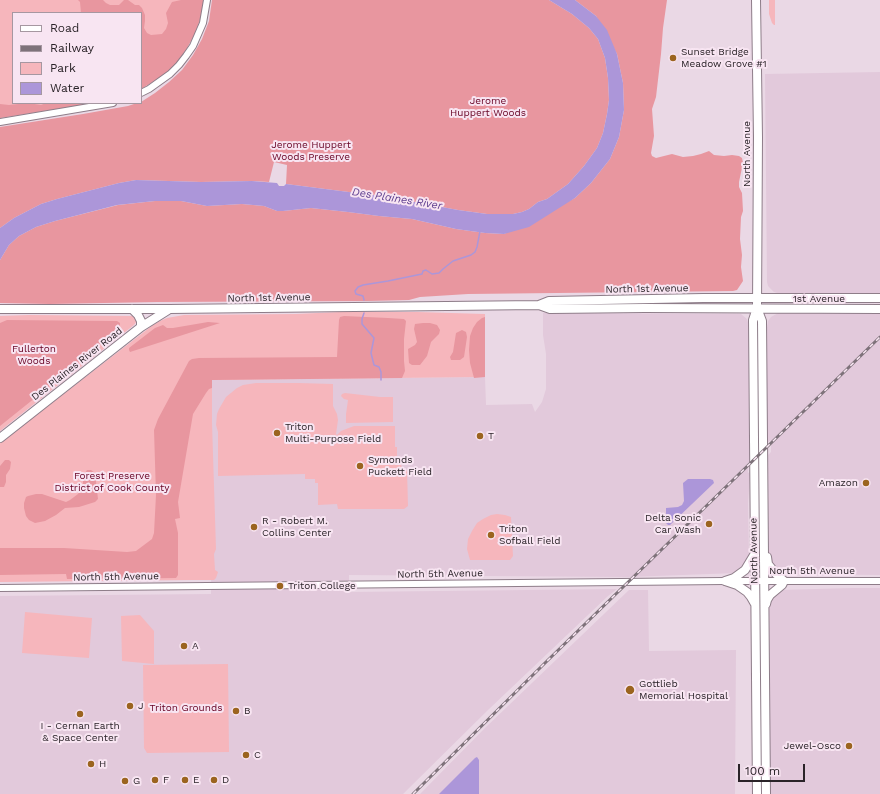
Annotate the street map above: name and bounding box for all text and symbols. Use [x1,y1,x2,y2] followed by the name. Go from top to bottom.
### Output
[12,12,142,104] legend
[50,21,79,35] text: Road
[50,41,94,55] text: Railway
[681,46,767,70] place label: Sunset Bridge Meadow Grove #1
[668,53,678,63] marker: Sunset Bridge Meadow Grove #1
[50,61,76,75] text: Park
[50,81,84,95] text: Water
[450,95,526,118] park label: Jerome Huppert Woods
[741,121,753,187] street label: North Avenue
[271,139,351,162] park label: Jerome Huppert Woods Preserve
[351,185,443,213] water label: Des Plaines River
[605,282,689,296] street label: North 1st Avenue
[227,291,311,305] street label: North 1st Avenue
[793,293,845,305] street label: 1st Avenue
[29,325,125,403] street label: Des Plaines River Road
[12,343,56,366] park label: Fullerton Woods
[285,421,381,444] place label: Triton Multi-Purpose Field
[272,428,282,438] marker: Triton Multi-Purpose Field
[488,430,494,442] place label: T
[475,431,485,441] marker: T
[368,454,432,478] place label: Symonds Puckett Field
[355,461,365,471] marker: Symonds Puckett Field
[55,470,169,494] park label: Forest Preserve District of Cook County
[819,477,858,489] place label: Amazon
[861,478,871,488] marker: Amazon
[645,512,701,536] place label: Delta Sonic Car Wash
[262,515,331,538] place label: R - Robert M. Collins Center
[747,518,761,584] street label: North Avenue
[704,519,714,529] marker: Delta Sonic Car Wash
[249,522,259,532] marker: R - Robert M. Collins Center
[499,523,561,546] place label: Triton Sofball Field
[486,530,496,540] marker: Triton Sofball Field
[769,565,855,577] street label: North 5th Avenue
[397,567,483,581] street label: North 5th Avenue
[73,570,159,584] street label: North 5th Avenue
[288,580,356,592] place label: Triton College
[275,581,285,591] marker: Triton College
[192,640,199,652] place label: A
[179,641,189,651] marker: A
[639,678,728,702] place label: Gottlieb Memorial Hospital
[624,684,636,696] marker: Gottlieb Memorial Hospital
[138,700,144,712] place label: J
[125,701,135,711] marker: J
[150,702,222,714] park label: Triton Grounds
[244,705,251,717] place label: B
[231,706,241,716] marker: B
[75,709,85,719] marker: I - Cernan Earth & Space Center
[40,720,120,744] place label: I - Cernan Earth & Space Center
[784,740,841,752] place label: Jewel-Osco
[844,741,854,751] marker: Jewel-Osco
[254,749,261,761] place label: C
[241,750,251,760] marker: C
[740,756,807,782] scale bar
[99,758,106,770] place label: H
[86,759,96,769] marker: H
[745,764,780,778] text: 100 m
[163,774,169,786] place label: F
[193,774,199,786] place label: E
[222,774,229,786] place label: D
[133,775,140,787] place label: G
[150,775,160,785] marker: F
[180,775,190,785] marker: E
[209,775,219,785] marker: D
[120,776,130,786] marker: G

